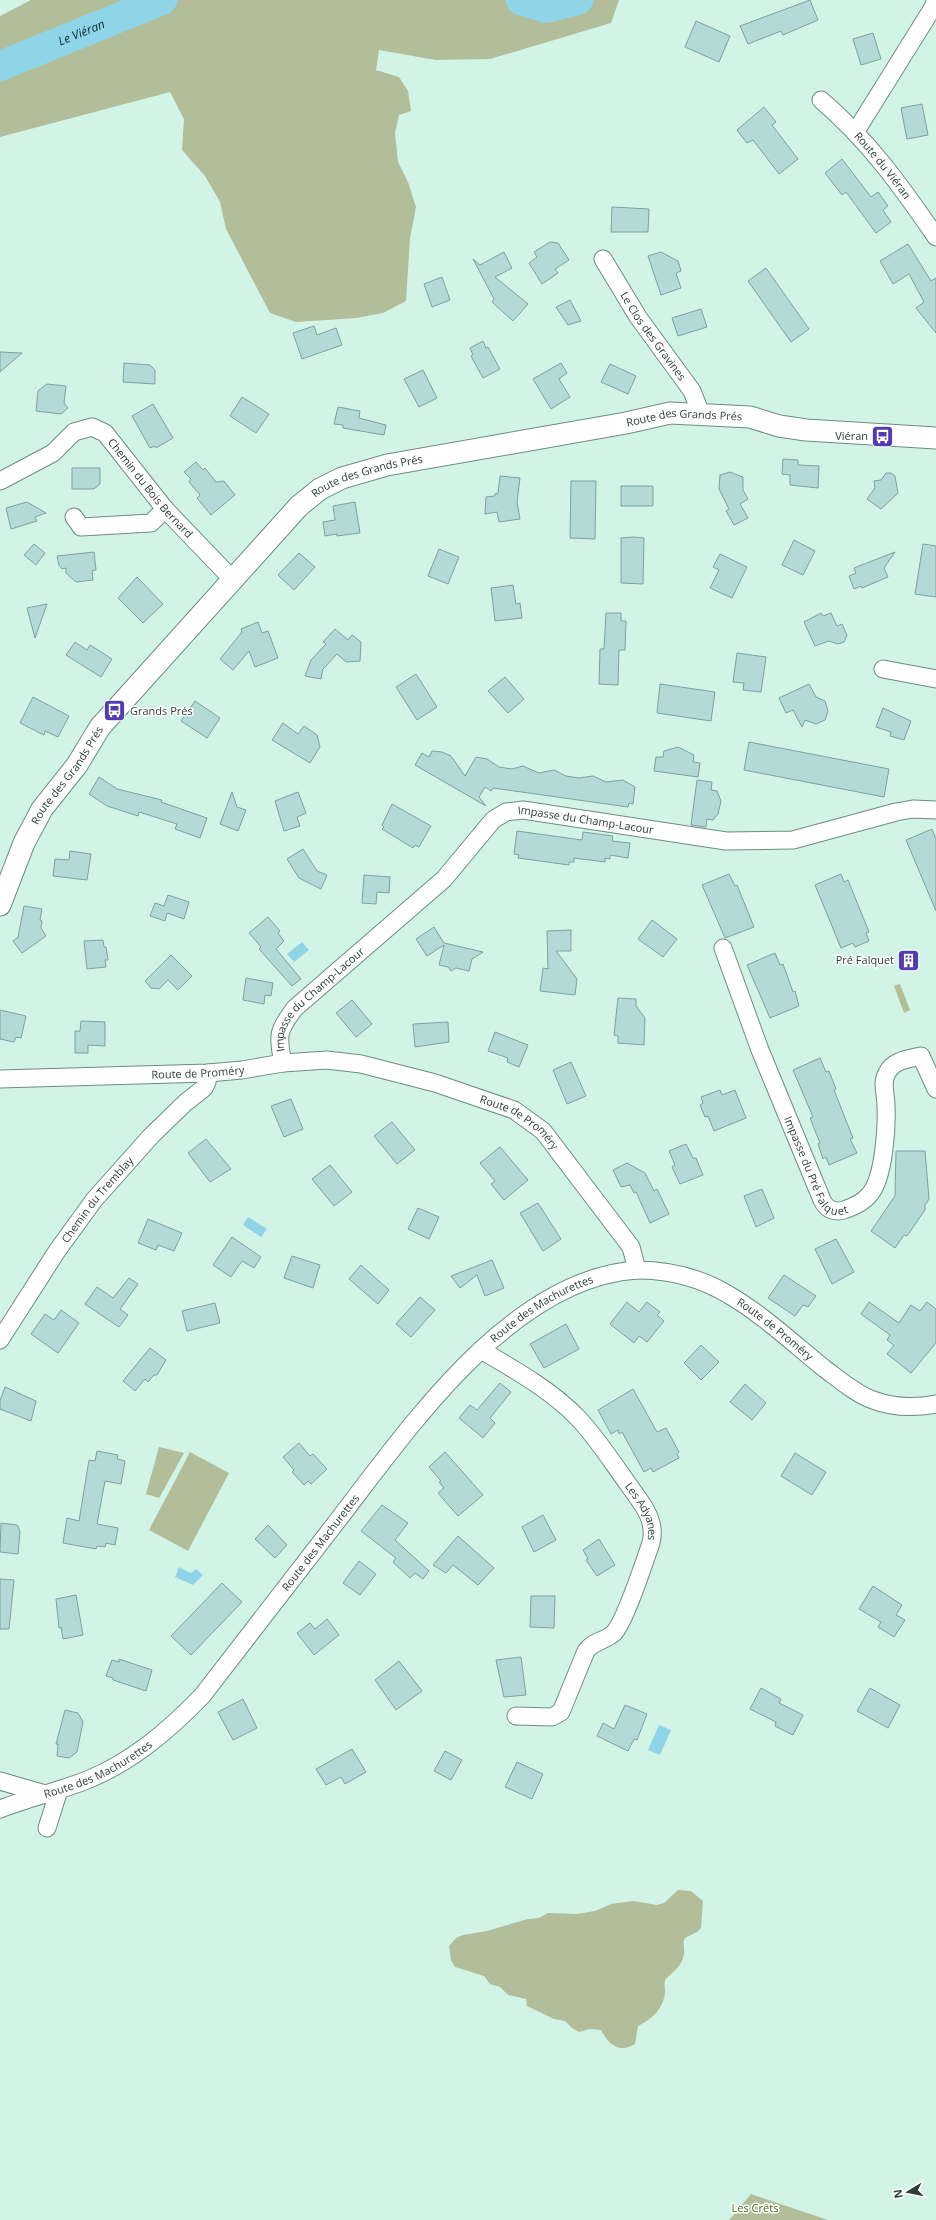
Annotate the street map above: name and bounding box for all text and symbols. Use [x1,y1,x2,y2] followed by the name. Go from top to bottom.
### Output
[55,15,107,49] water label: Le Viéran
[851,128,915,202] street label: Route du Viéran
[617,289,690,383] street label: Le Clos des Gravines
[625,405,743,430] street label: Route des Grands Prés
[870,423,896,449] bus stop icon: Viéran
[835,428,868,443] place label: Viéran
[105,435,196,541] street label: Chemin du Bois Bernard
[308,451,424,500] street label: Route des Grands Prés
[102,698,128,724] bus stop icon: Grands Prés
[130,703,193,718] place label: Grands Prés
[27,723,106,827] street label: Route des Grands Prés
[517,802,655,837] street label: Impasse du Champ-Lacour
[271,943,367,1053] street label: Impasse du Champ-Lacour
[896,947,922,973] building icon: Pré Falquet
[836,952,894,967] place label: Pré Falquet
[151,1062,245,1082] street label: Route de Proméry
[478,1091,563,1153] street label: Route de Proméry
[781,1114,850,1218] street label: Impasse du Pré Falquet
[57,1153,137,1246] street label: Chemin du Tremblay
[486,1271,595,1345] street label: Route des Machurettes
[734,1294,817,1364] street label: Route de Proméry
[622,1479,660,1541] street label: Les Adyanes
[278,1491,362,1594] street label: Route des Machurettes
[42,1737,155,1801] street label: Route des Machurettes
[888,2172,928,2212] north arrow
[889,2188,906,2200] text: N
[732,2200,778,2215] park label: Les Crêts

